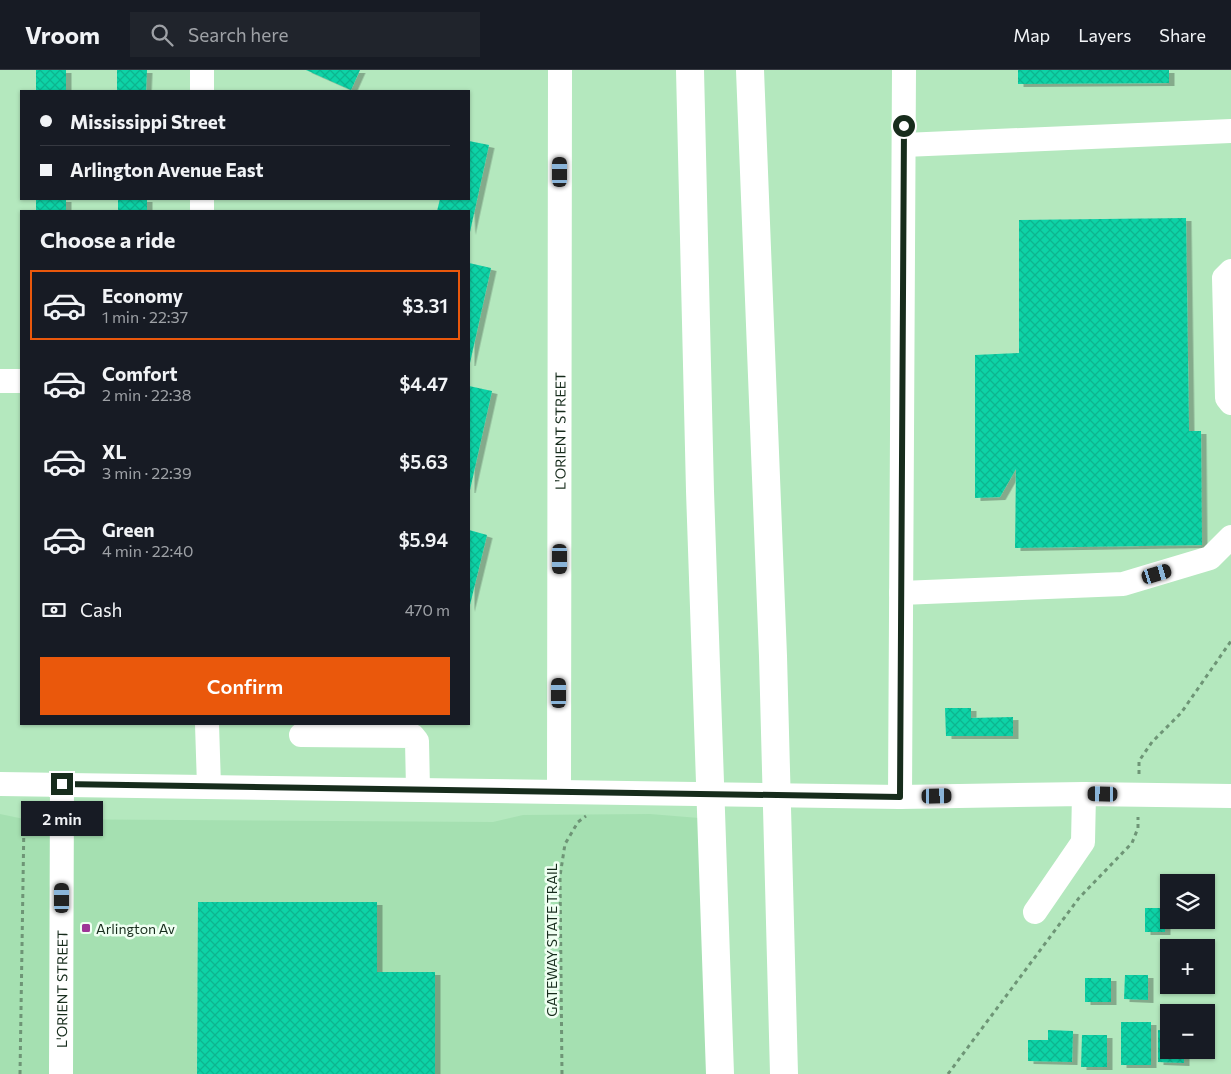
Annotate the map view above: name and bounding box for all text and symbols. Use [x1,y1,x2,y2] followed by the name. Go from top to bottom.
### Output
[130,12,480,57] search box
[25,20,100,49] text: Vroom
[148,21,176,49] icon: search
[188,23,289,46] text: Search here
[1013,24,1050,46] text: Map
[1078,24,1131,46] text: Layers
[1159,24,1206,46] text: Share
[70,110,226,133] text: Mississippi Street
[893,115,915,137] route start
[552,157,567,187] car
[70,158,264,181] text: Arlington Avenue East
[40,226,175,253] text: Choose a ride
[42,283,87,328] icon: car
[102,284,183,307] text: Economy
[402,294,448,317] text: $3.31
[102,307,188,326] text: 1 min · 22:37
[42,361,87,406] icon: car
[102,362,178,385] text: Comfort
[400,372,448,395] text: $4.47
[551,372,568,490] street label: L'ORIENT STREET
[102,385,191,404] text: 2 min · 22:38
[42,439,87,484] icon: car
[102,440,127,463] text: XL
[399,450,448,473] text: $5.63
[102,463,192,482] text: 3 min · 22:39
[42,517,87,562] icon: car
[102,518,154,541] text: Green
[399,528,448,551] text: $5.94
[102,541,193,560] text: 4 min · 22:40
[552,544,567,574] car
[1140,562,1173,586] car
[40,596,68,624] icon: cash
[80,598,122,621] text: Cash
[405,600,450,619] text: 470 m
[40,657,450,715] button: Confirm
[551,678,566,708] car
[51,773,73,795] route end
[1087,786,1118,802] car
[921,788,952,804] car
[21,802,103,836] callout: 2 min
[42,809,82,828] text: 2 min
[543,863,560,1017] street label: GATEWAY STATE TRAIL
[1160,874,1215,1059] map controls
[1160,874,1215,929] button: layers
[54,883,69,913] car
[96,920,175,937] place label: Arlington Av
[80,922,92,934] marker: Arlington Av
[53,930,70,1048] street label: L'ORIENT STREET
[1160,939,1215,994] button: +
[1160,1004,1215,1059] button: −

